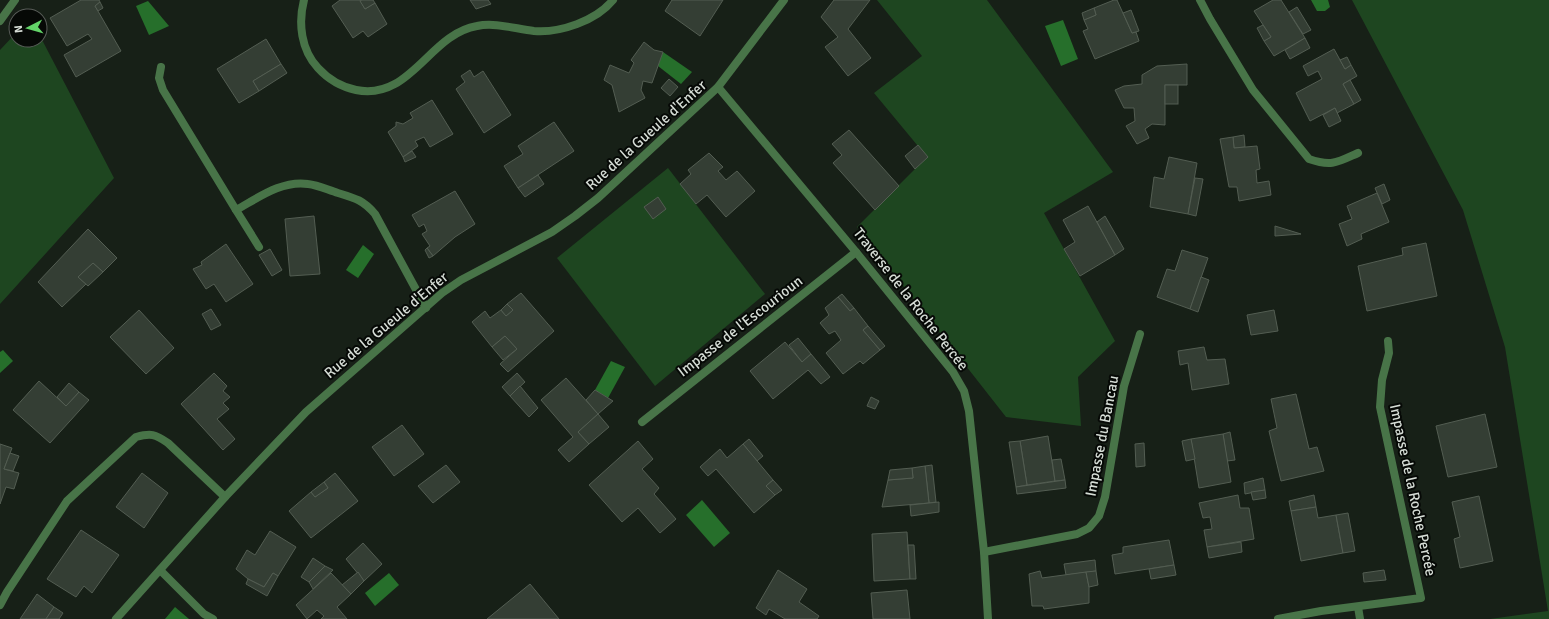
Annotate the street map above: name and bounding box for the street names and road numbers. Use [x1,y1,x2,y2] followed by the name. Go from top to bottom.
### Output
[582,76,710,194] street label: Rue de la Gueule d'Enfer
[850,224,972,374] street label: Traverse de la Roche Percée
[320,268,452,382] street label: Rue de la Gueule d'Enfer
[674,272,806,380] street label: Impasse de l'Escourioun
[1081,374,1123,498] street label: Impasse du Bancau
[1386,402,1440,578] street label: Impasse de la Roche Percée

